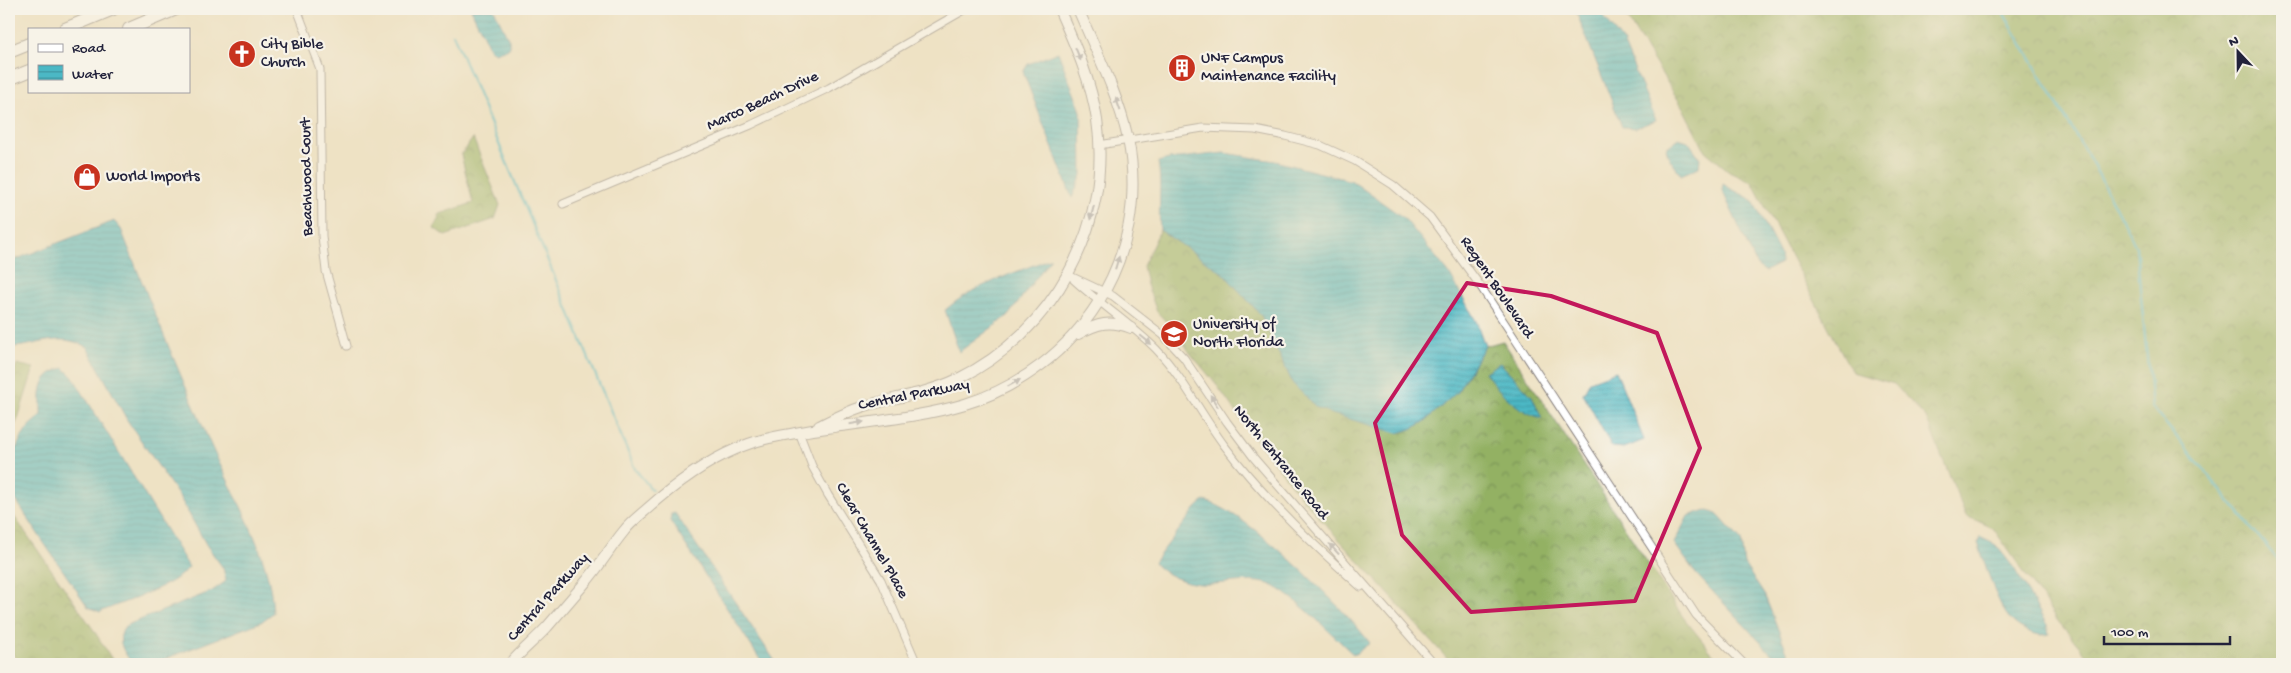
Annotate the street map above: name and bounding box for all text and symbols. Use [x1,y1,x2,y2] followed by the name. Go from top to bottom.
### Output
[28,28,190,92] legend
[2214,28,2264,78] north arrow
[2227,33,2241,52] text: N
[261,36,324,73] place label: City Bible Church
[227,39,257,69] church icon: City Bible Church
[72,40,106,58] text: Road
[1074,47,1082,62] one-way arrow
[1201,50,1336,87] place label: UNF Campus Maintenance Facility
[1167,53,1197,83] building icon: UNF Campus Maintenance Facility
[72,66,114,84] text: Water
[704,67,823,136] street label: Marco Beach Drive
[1114,96,1122,111] one-way arrow
[297,116,319,237] street label: Beachwood Court
[72,162,102,192] shop icon: World Imports
[106,168,201,187] place label: World Imports
[1088,205,1096,220] one-way arrow
[1455,233,1538,344] street label: Regent Boulevard
[1114,255,1122,270] one-way arrow
[1193,316,1285,353] place label: University of North Florida
[1159,319,1189,349] school or university icon: University of North Florida
[1139,335,1152,346] one-way arrow
[857,376,971,416] street label: Central Parkway
[1007,379,1020,388] one-way arrow
[1209,395,1218,408] one-way arrow
[1228,402,1333,525] street label: North Entrance Road
[850,418,866,426] one-way arrow
[830,480,912,603] street label: Clear Channel Place
[1328,543,1340,555] one-way arrow
[504,550,594,646] street label: Central Parkway
[2104,613,2230,645] scale bar
[2110,624,2149,642] text: 100 m

